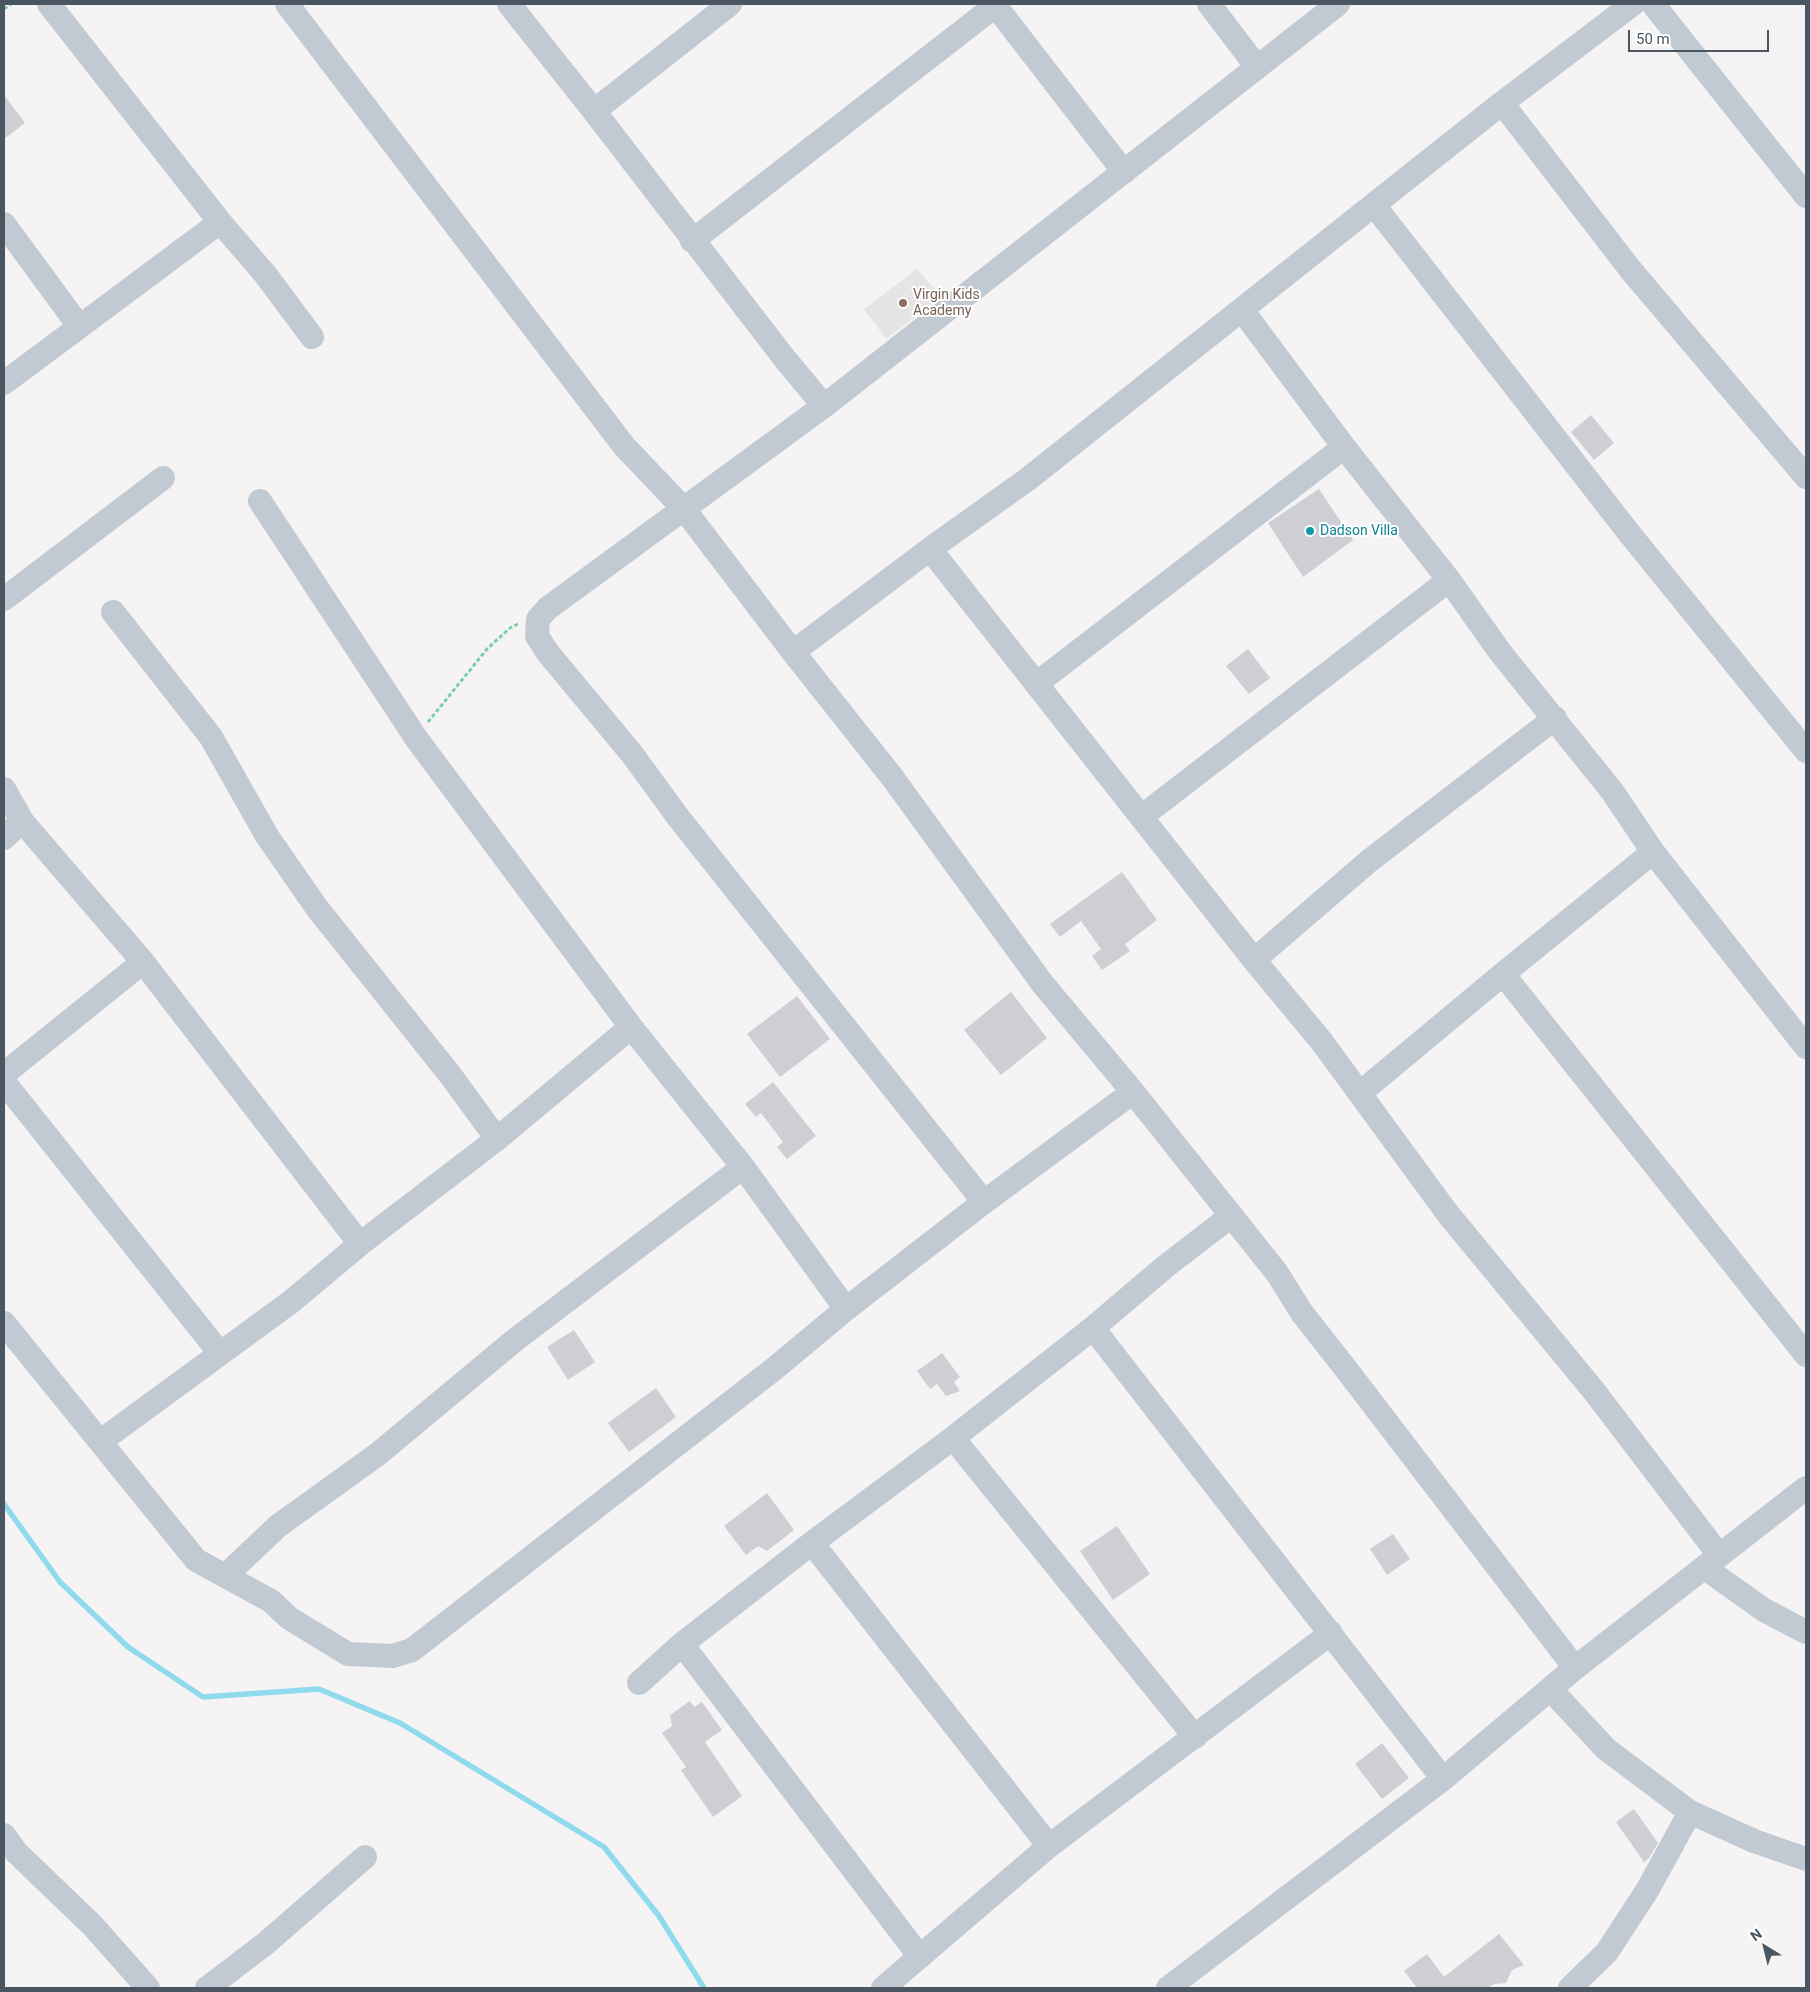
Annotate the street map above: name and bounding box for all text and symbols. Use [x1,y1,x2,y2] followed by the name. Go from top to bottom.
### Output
[1630,20,1771,52] scale bar
[1636,30,1670,48] text: 50 m
[913,287,980,320] place label: Virgin Kids Academy
[897,297,909,309] marker: Virgin Kids Academy
[1320,523,1398,539] place label: Dadson Villa
[1304,525,1316,537] marker: Dadson Villa
[1740,1922,1790,1972] north arrow
[1747,1925,1765,1944] text: N

